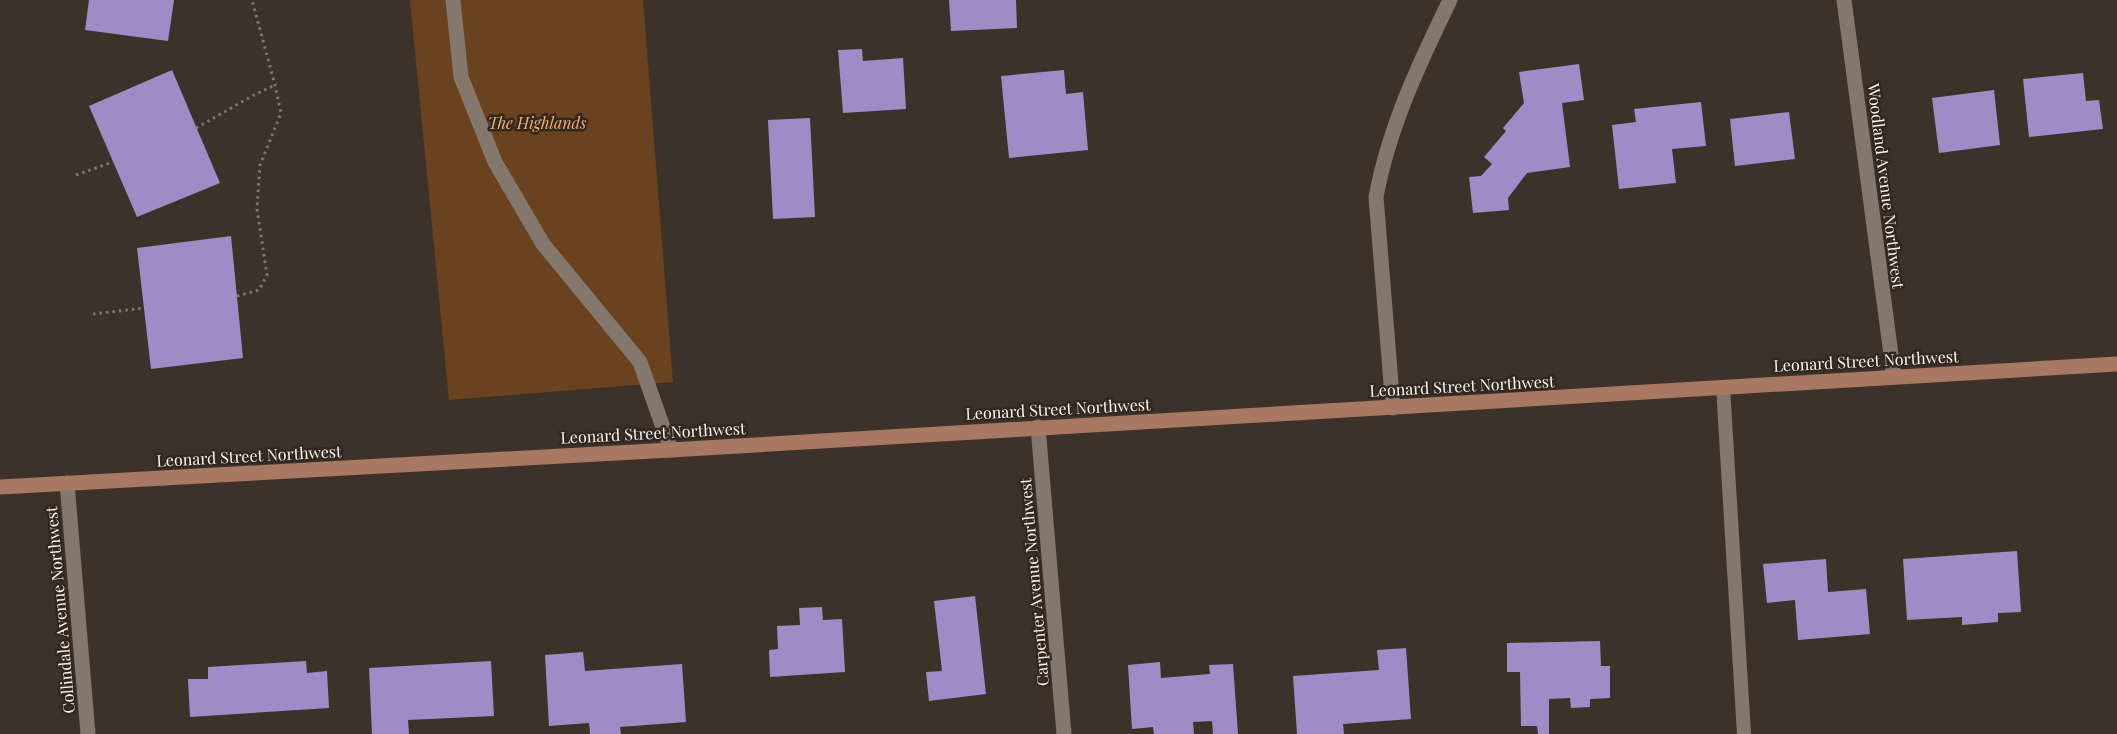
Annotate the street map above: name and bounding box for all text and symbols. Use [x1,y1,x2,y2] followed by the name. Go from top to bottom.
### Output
[1863,81,1910,290] street label: Woodland Avenue Northwest
[488,112,586,133] park label: The Highlands
[1773,345,1959,376] street label: Leonard Street Northwest
[1369,370,1555,401] street label: Leonard Street Northwest
[965,393,1151,424] street label: Leonard Street Northwest
[560,417,746,448] street label: Leonard Street Northwest
[156,440,342,471] street label: Leonard Street Northwest
[1014,477,1053,687] street label: Carpenter Avenue Northwest
[40,505,79,715] street label: Collindale Avenue Northwest

